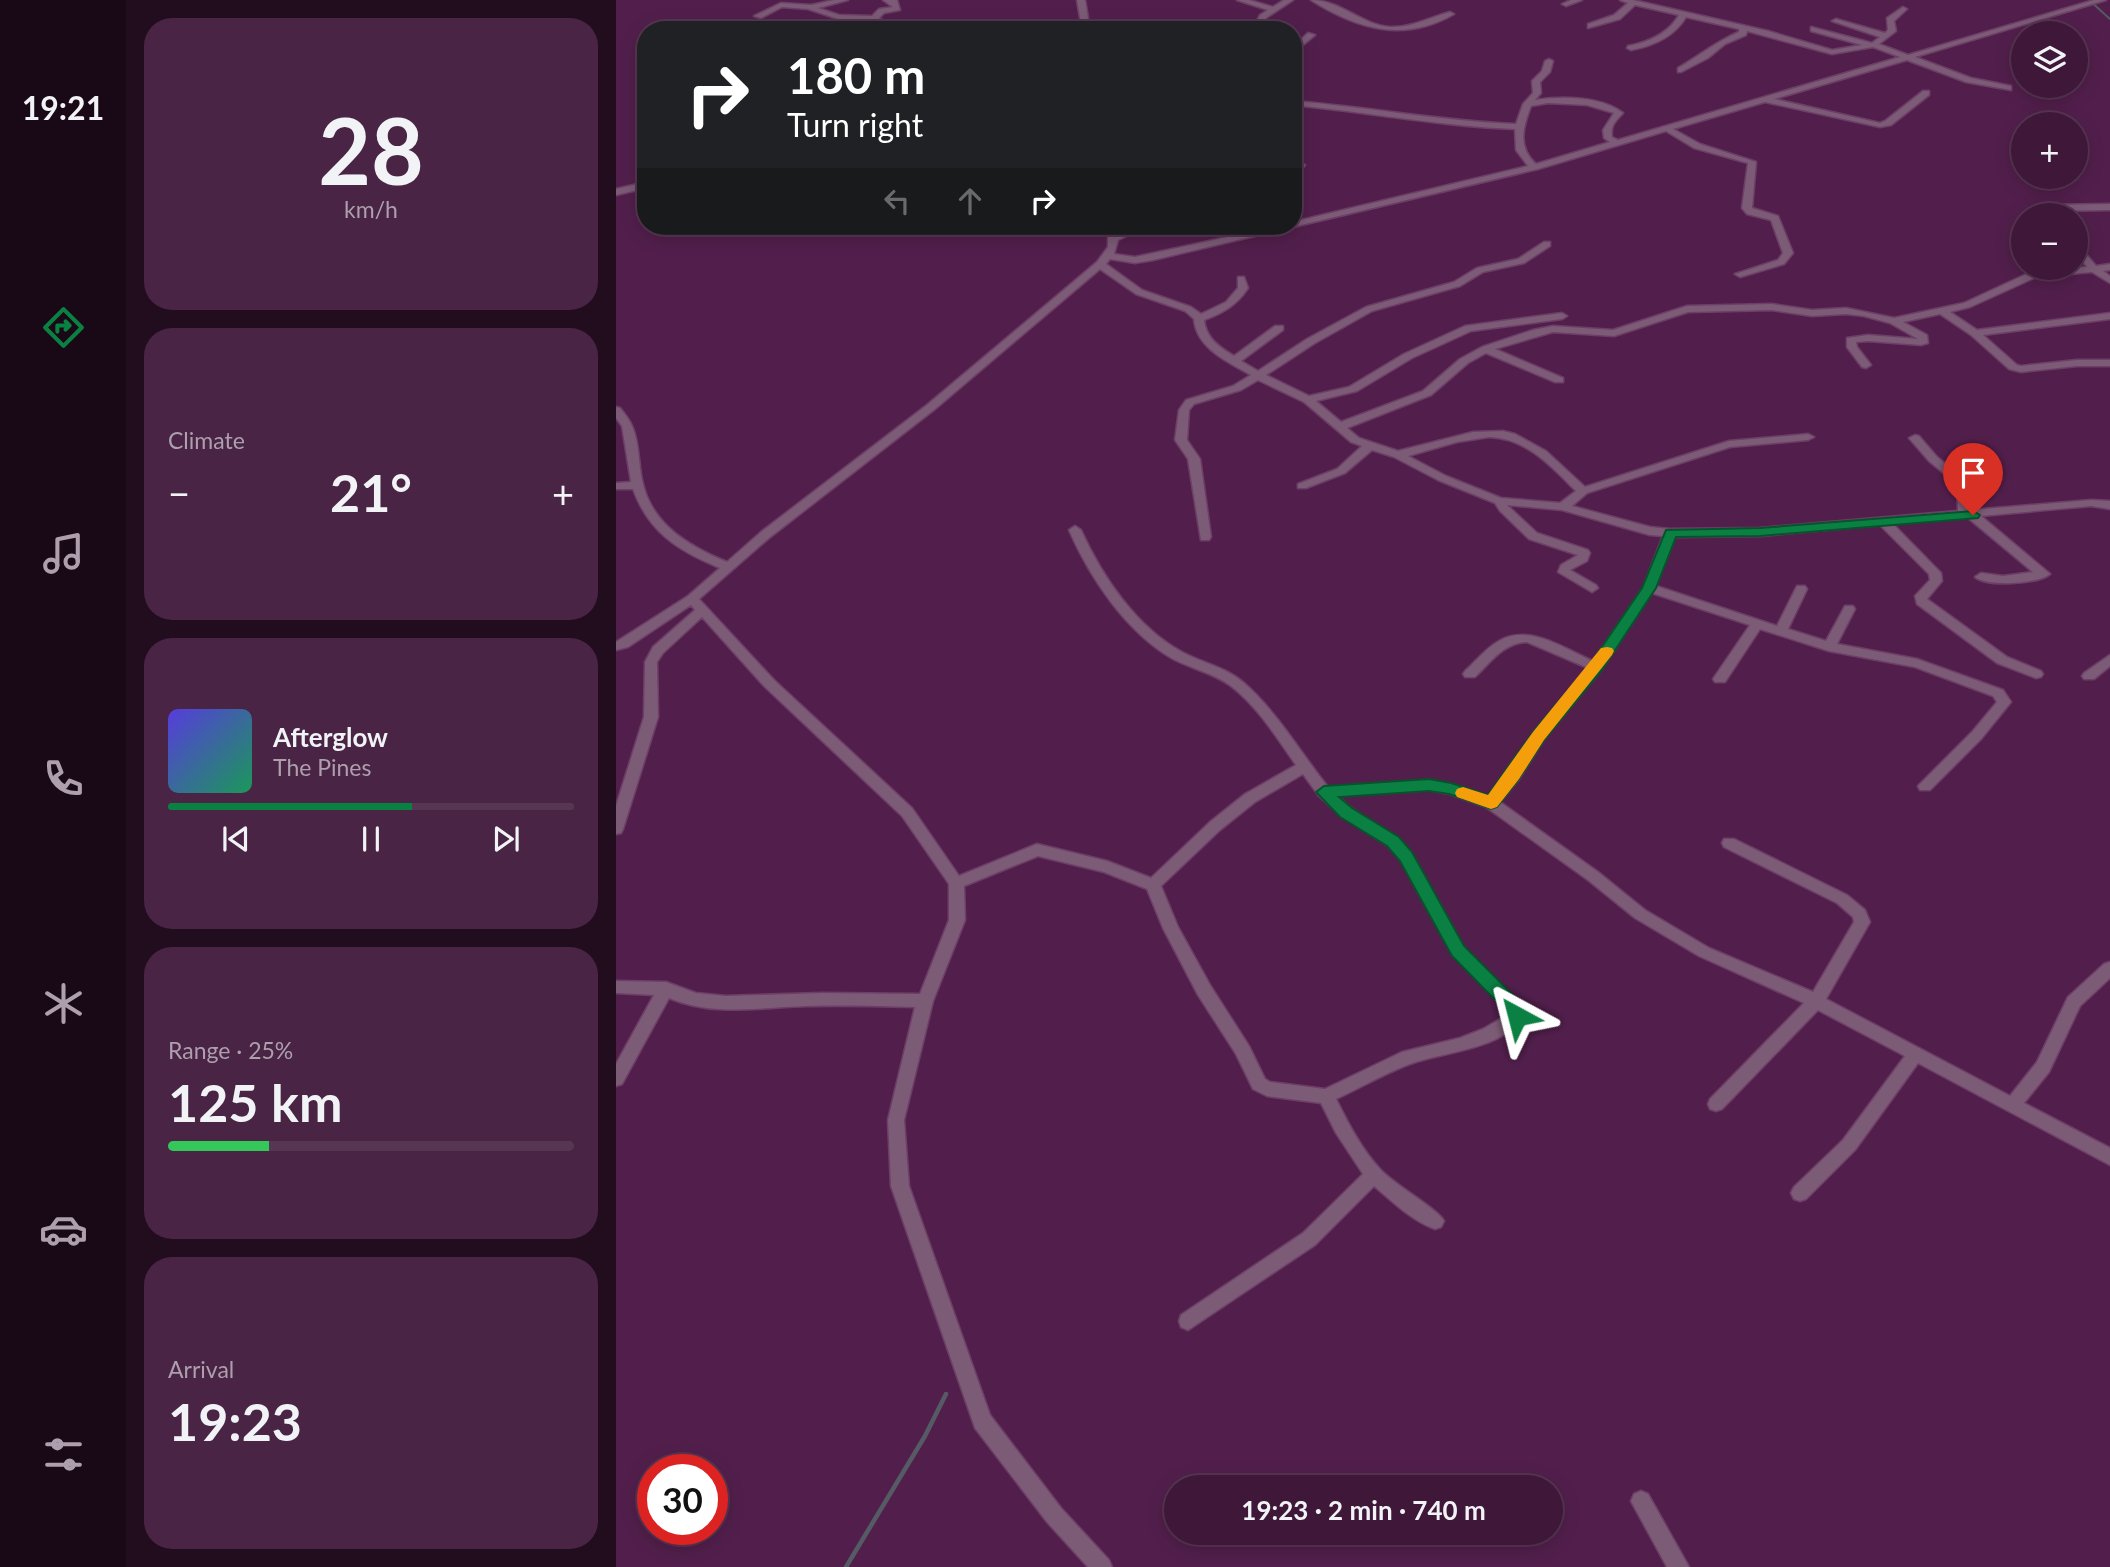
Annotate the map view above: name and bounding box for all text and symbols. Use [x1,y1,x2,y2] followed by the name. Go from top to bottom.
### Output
[2011,21,2088,280] map controls
[2011,21,2088,98] button: layers
[787,46,925,104] text: 180 m
[672,49,763,140] icon: right
[22,88,104,127] text: 19:21
[318,95,424,204] text: 28
[787,105,923,144] text: Turn right
[2011,112,2088,189] button: +
[878,182,916,220] icon: left
[951,182,989,220] icon: ahead
[1024,182,1062,220] icon: right
[344,195,398,223] text: km/h
[2011,203,2088,280] button: −
[39,303,88,352] icon: directions
[168,426,245,454] text: Climate
[1943,443,2003,515] pin
[1954,454,1992,492] icon: arrive
[330,461,412,523] text: 21°
[168,470,190,516] text: −
[552,470,574,516] text: +
[39,529,88,578] icon: music
[273,721,388,753] text: Afterglow
[273,753,371,781] text: The Pines
[39,754,88,803] icon: phone
[217,820,255,858] icon: previous
[352,820,390,858] icon: pause
[487,820,525,858] icon: next
[39,979,88,1028] icon: climate
[1480,979,1554,1053] position arrow
[168,1036,293,1064] text: Range · 25%
[168,1071,342,1133] text: 125 km
[39,1205,88,1254] icon: car
[168,1355,234,1383] text: Arrival
[168,1390,302,1452] text: 19:23
[39,1430,88,1479] icon: filters
[637,1454,728,1545] speed limit sign: 30
[1241,1494,1486,1526] text: 19:23 · 2 min · 740 m

